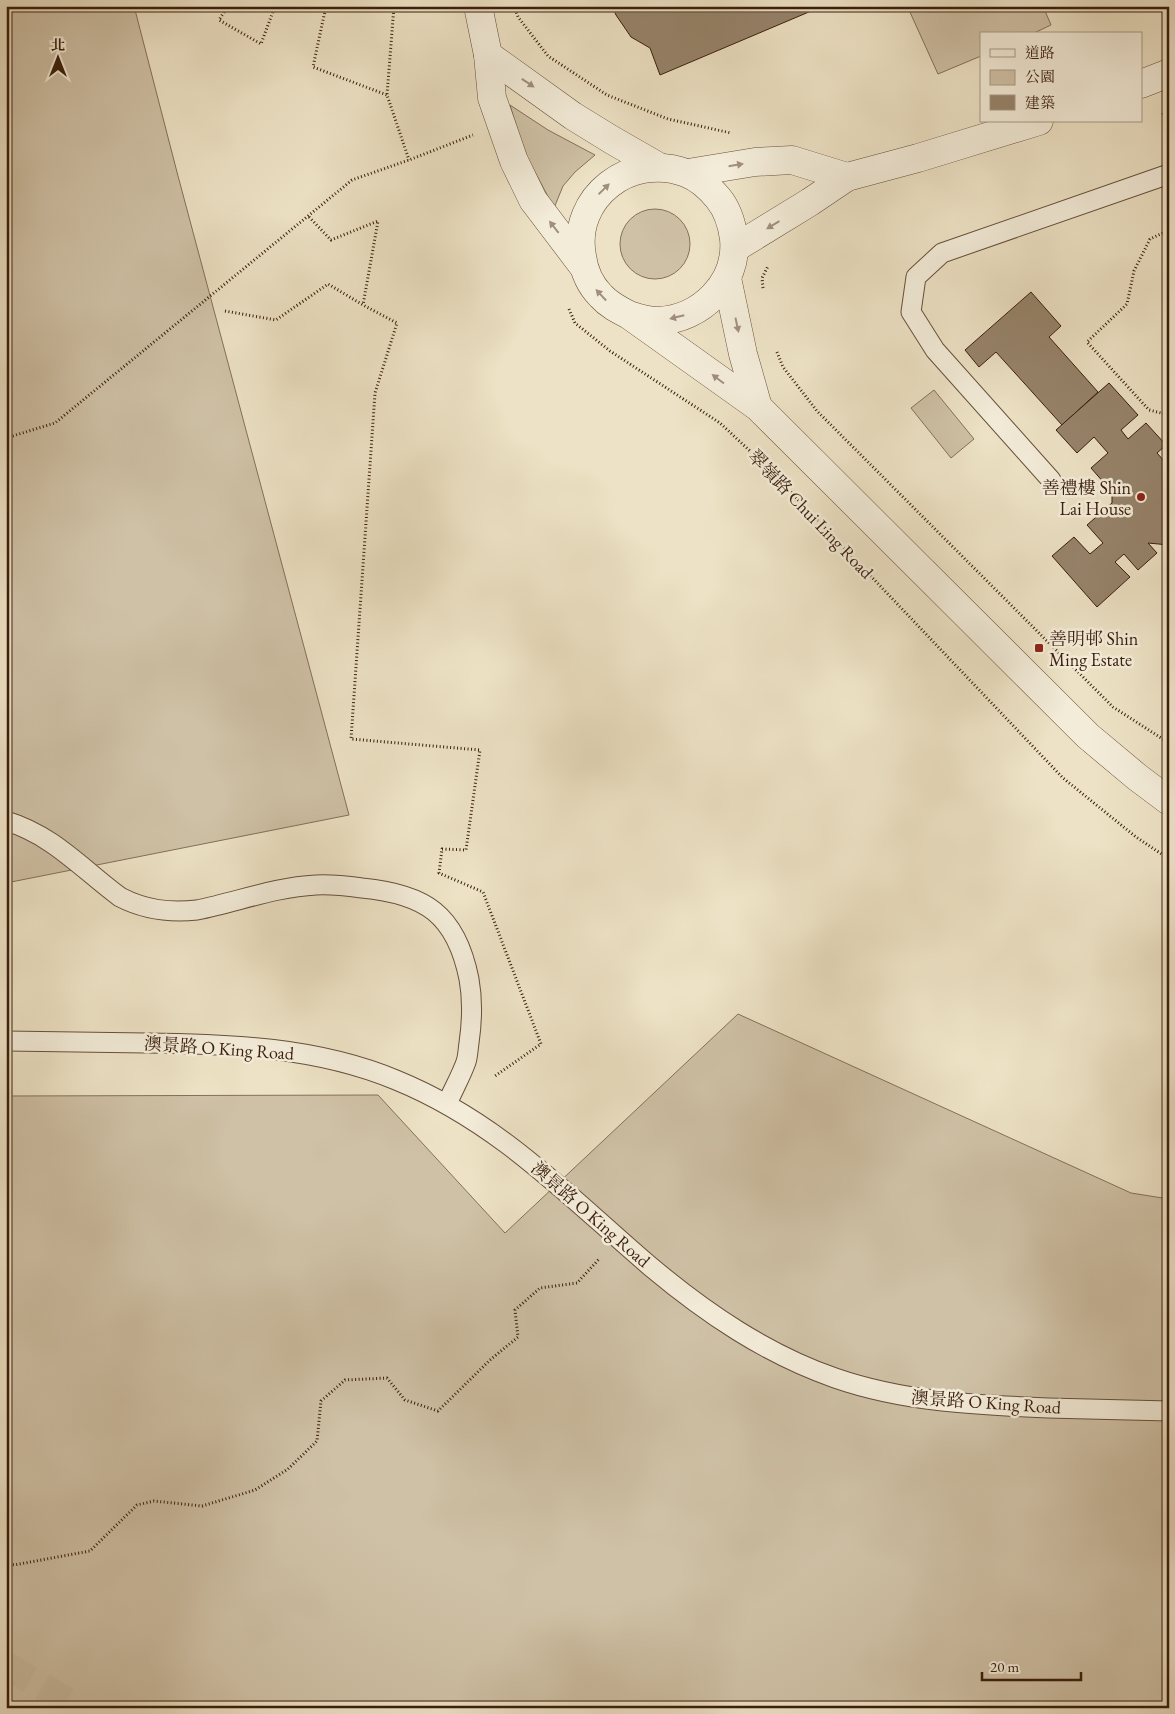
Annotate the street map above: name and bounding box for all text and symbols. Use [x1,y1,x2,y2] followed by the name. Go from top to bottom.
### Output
[32,32,82,82] north arrow
[980,32,1142,122] legend
[51,36,65,54] text: 北
[1025,43,1055,62] text: 道路
[1025,67,1055,86] text: 公園
[521,78,534,88] one-way arrow
[1025,93,1055,112] text: 建築
[728,161,744,169] one-way arrow
[598,183,610,195] one-way arrow
[548,221,559,234] one-way arrow
[766,221,779,230] one-way arrow
[595,290,607,302] one-way arrow
[669,314,684,322] one-way arrow
[733,318,741,333] one-way arrow
[711,374,725,384] one-way arrow
[743,445,879,584] street label: 翠嶺路 Chui Ling Road
[1042,476,1131,520] place label: 善禮樓 Shin Lai House
[1135,491,1147,503] marker: 善禮樓 Shin Lai House
[1049,627,1139,671] place label: 善明邨 Shin Ming Estate
[1033,642,1045,654] marker: 善明邨 Shin Ming Estate
[143,1031,296,1065] street label: 澳景路 O King Road
[527,1156,656,1273] street label: 澳景路 O King Road
[910,1385,1063,1419] street label: 澳景路 O King Road
[982,1649,1081,1681] scale bar
[990,1657,1019,1676] text: 20 m

